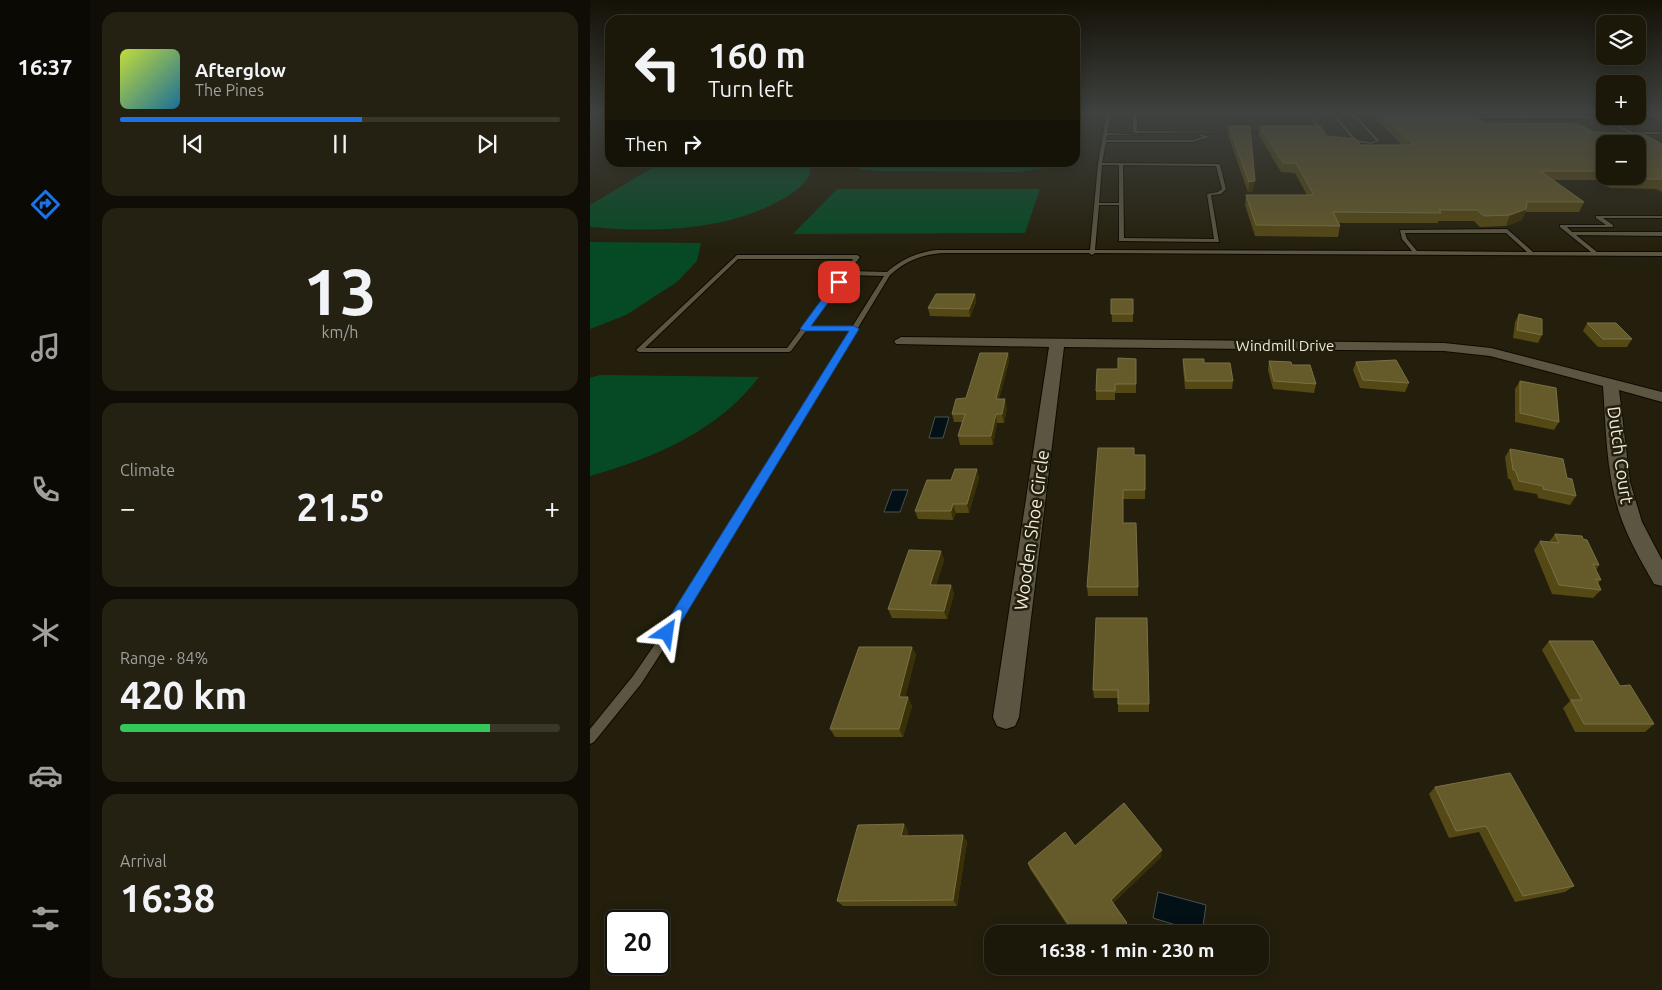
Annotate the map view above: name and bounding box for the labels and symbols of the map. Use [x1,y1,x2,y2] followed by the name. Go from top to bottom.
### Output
[818,261,860,303] pin
[1236,337,1334,354] street label: Windmill Drive
[1604,405,1638,505] street label: Dutch Court
[1010,448,1052,612] street label: Wooden Shoe Circle
[640,606,692,658] position arrow
[605,910,670,975] speed limit sign: 20

